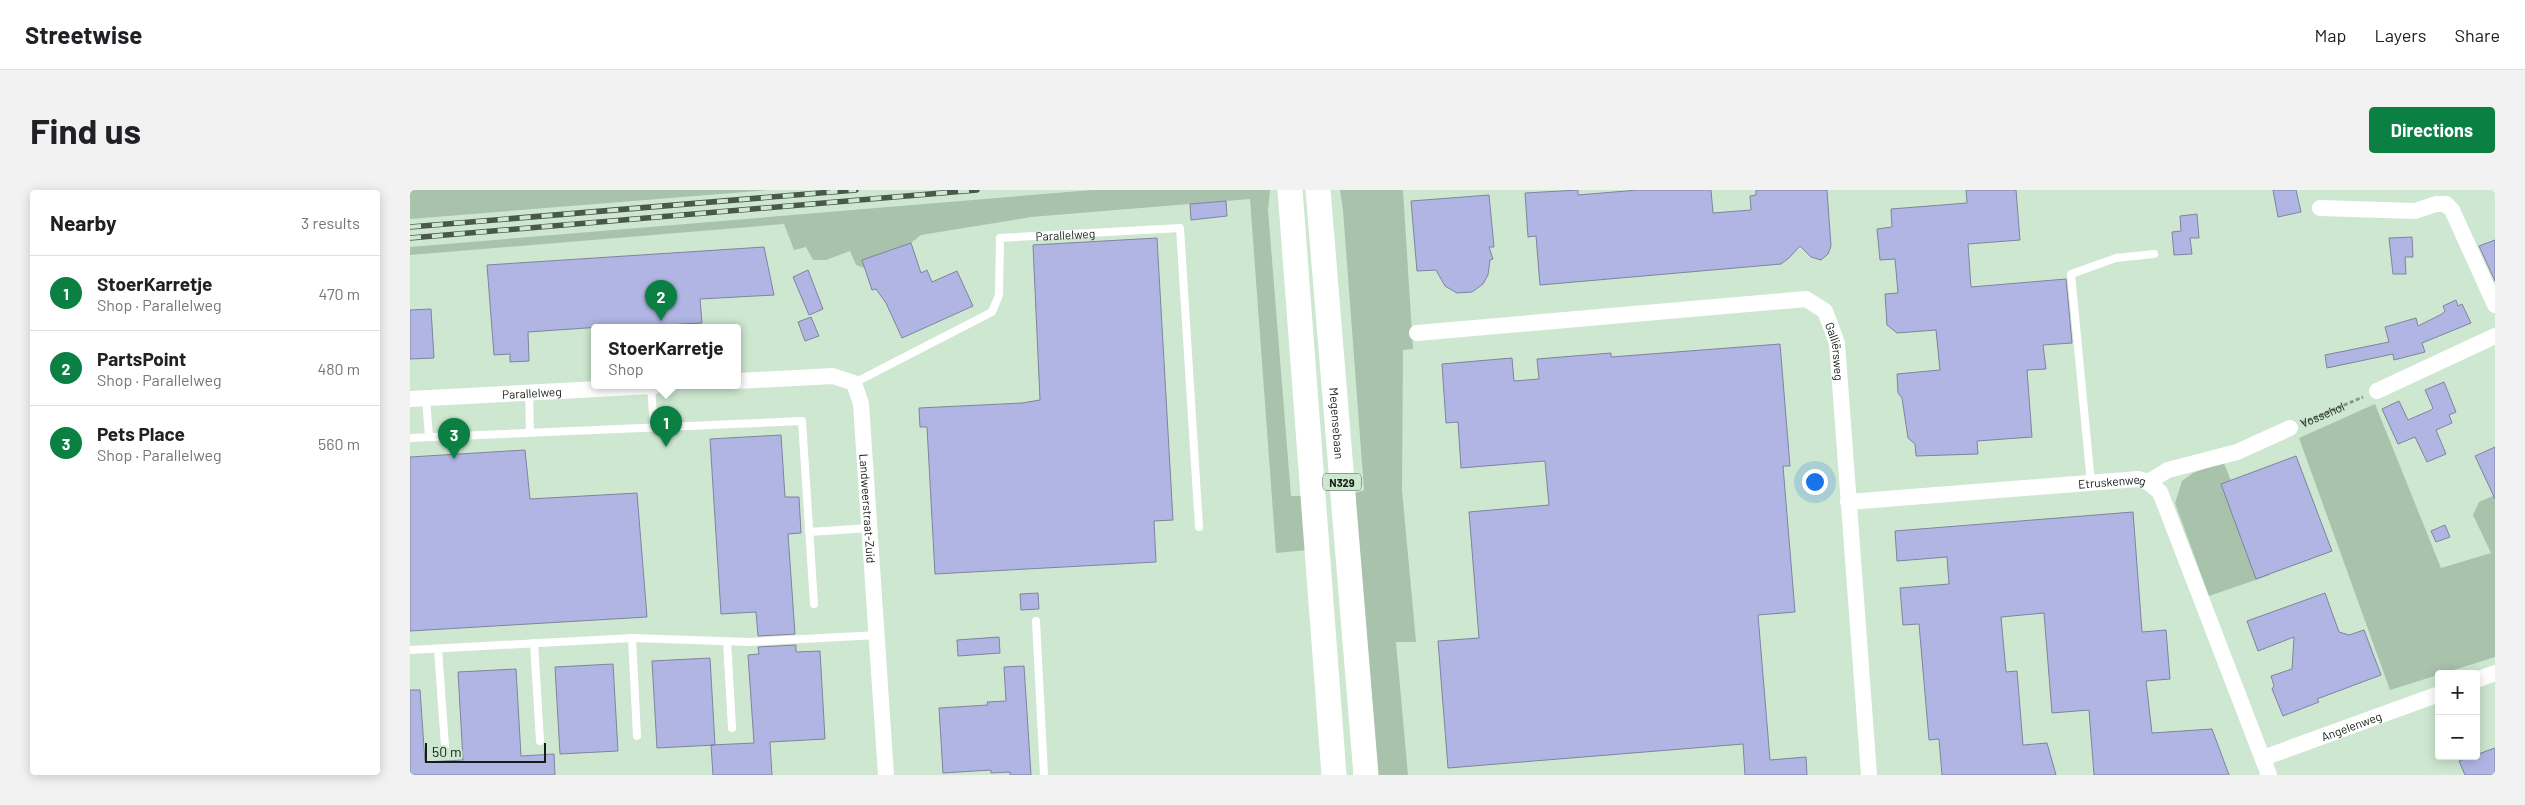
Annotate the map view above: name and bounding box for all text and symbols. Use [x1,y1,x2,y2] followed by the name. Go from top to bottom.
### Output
[25,20,142,49] text: Streetwise
[2314,24,2346,46] text: Map
[2374,24,2427,46] text: Layers
[2455,24,2500,46] text: Share
[2369,107,2495,153] button: Directions
[30,109,141,151] text: Find us
[50,210,116,235] text: Nearby
[301,213,360,232] text: 3 results
[1035,226,1096,243] street label: Parallelweg
[97,272,212,295] text: StoerKarretje
[645,280,677,321] pin: 2
[63,284,69,303] text: 1
[319,284,360,303] text: 470 m
[97,295,222,314] text: Shop · Parallelweg
[1823,320,1847,381] street label: Galliërsweg
[591,324,741,389] popup
[608,336,724,359] text: StoerKarretje
[97,347,186,370] text: PartsPoint
[62,359,70,378] text: 2
[317,359,360,378] text: 480 m
[608,359,644,378] text: Shop
[97,370,222,389] text: Shop · Parallelweg
[502,384,562,401] street label: Parallelweg
[1327,387,1347,460] street label: Megensebaan
[2298,399,2346,430] street label: Vossehol
[650,406,682,447] pin: 1
[438,418,470,459] pin: 3
[97,422,185,445] text: Pets Place
[62,434,70,453] text: 3
[318,434,360,453] text: 560 m
[97,445,222,464] text: Shop · Parallelweg
[857,453,879,564] street label: Landweerstraat-Zuid
[1802,469,1828,495] your location
[2078,472,2148,491] street label: Etruskenweg
[1323,474,1361,490] road number: N329
[2435,670,2480,760] map controls
[2435,670,2480,715] button: +
[2319,708,2384,743] street label: Angelenweg
[2435,715,2480,760] button: −
[425,740,546,763] scale bar
[432,743,461,760] text: 50 m

